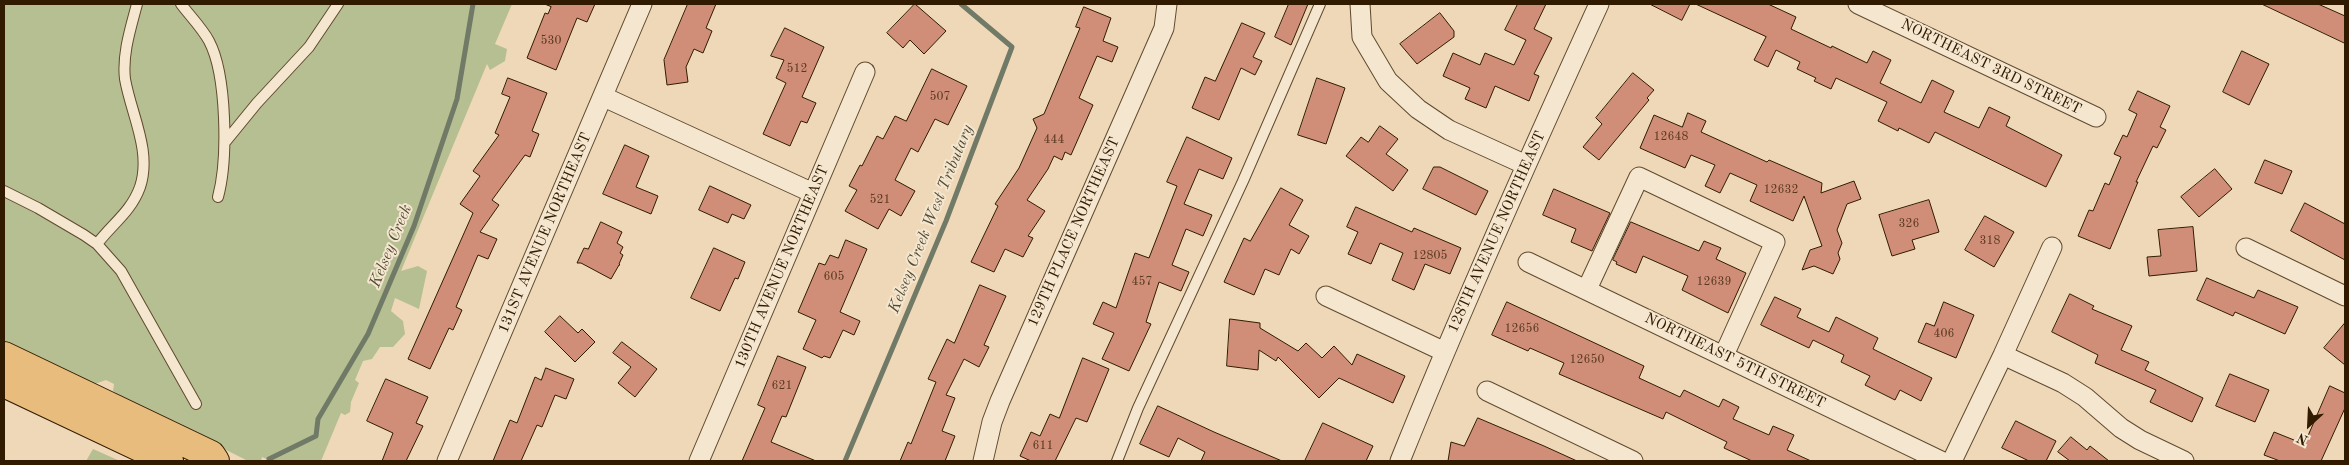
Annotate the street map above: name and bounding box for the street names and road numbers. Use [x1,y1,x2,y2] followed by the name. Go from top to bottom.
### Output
[1898,15,2084,119] street label: NORTHEAST 3RD STREET
[1444,128,1550,336] street label: 128TH AVENUE NORTHEAST
[494,130,596,336] street label: 131ST AVENUE NORTHEAST
[1024,134,1124,330] street label: 129TH PLACE NORTHEAST
[731,163,833,371] street label: 130TH AVENUE NORTHEAST
[1642,309,1828,413] street label: NORTHEAST 5TH STREET

